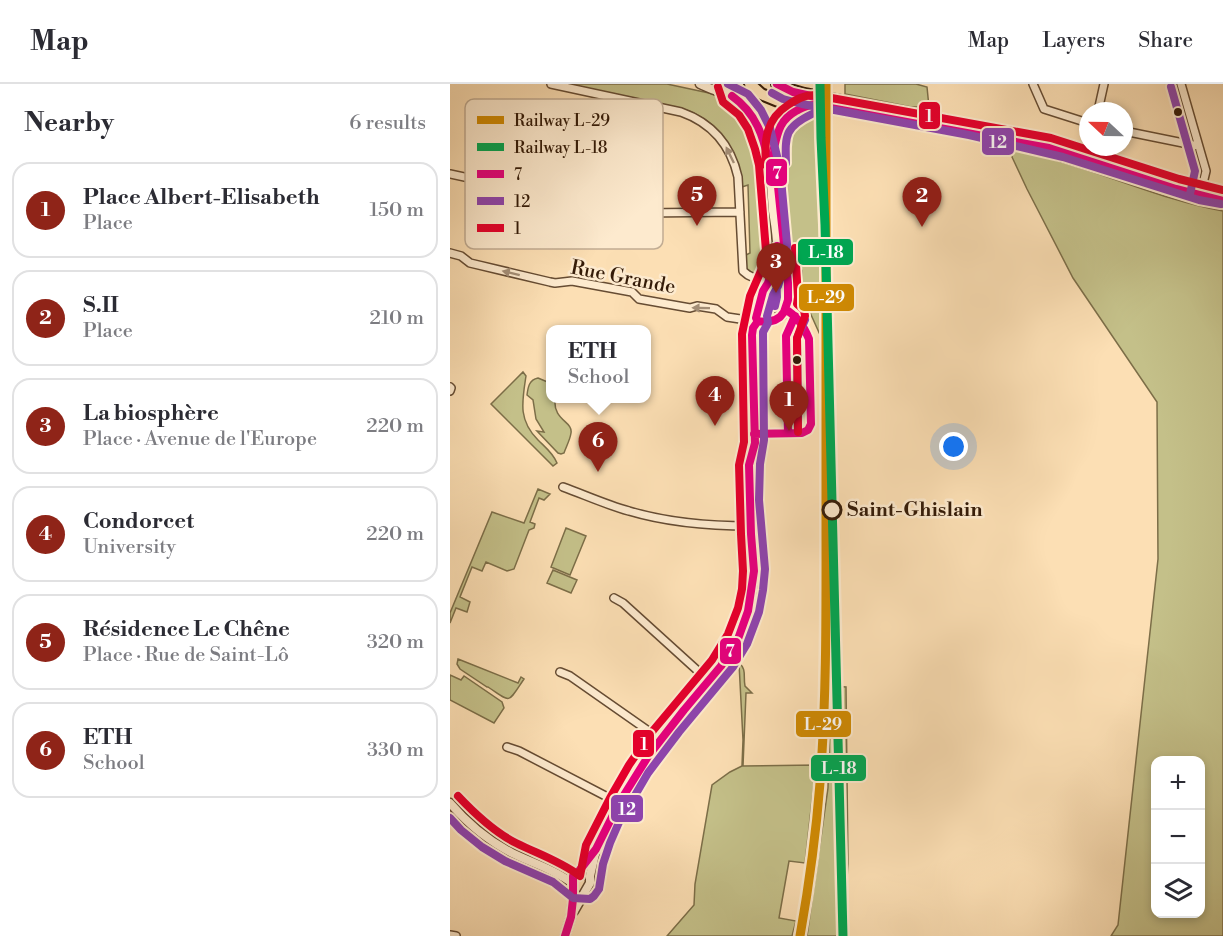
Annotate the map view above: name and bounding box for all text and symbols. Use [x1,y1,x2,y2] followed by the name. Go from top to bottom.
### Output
[30,24,89,59] text: Map
[968,28,1009,54] text: Map
[1042,28,1105,54] text: Layers
[1138,28,1193,54] text: Share
[465,99,663,249] legend
[918,101,941,130] line badge: 1
[1079,102,1133,156] north arrow
[1172,106,1184,118] unlabelled marker
[24,107,114,139] text: Nearby
[925,107,933,127] text: 1
[349,111,426,136] text: 6 results
[514,111,610,131] text: Railway L-29
[981,127,1015,156] line badge: 12
[989,133,1007,153] text: 12
[514,138,608,158] text: Railway L-18
[725,146,735,164] one-way arrow
[765,158,788,187] line badge: 7
[772,164,782,184] text: 7
[514,165,522,185] text: 7
[678,176,716,226] pin: 5
[902,178,942,227] pin: 2
[83,184,320,211] text: Place Albert-Elisabeth
[514,192,530,212] text: 12
[41,198,50,223] text: 1
[369,198,424,223] text: 150 m
[83,211,133,236] text: Place
[514,219,521,239] text: 1
[797,238,854,266] line badge: L-18
[808,243,844,263] text: L-18
[756,244,796,293] pin: 3
[568,256,678,300] street label: Rue Grande
[502,268,520,278] one-way arrow
[798,283,855,312] line badge: L-29
[807,288,845,308] text: L-29
[83,292,119,319] text: S.II
[691,303,710,313] one-way arrow
[39,306,52,331] text: 2
[369,306,424,331] text: 210 m
[83,319,133,344] text: Place
[546,325,651,403] popup
[568,338,617,365] text: ETH
[791,354,803,366] unlabelled marker
[568,365,629,390] text: School
[696,376,734,426] pin: 4
[770,382,808,431] pin: 1
[83,400,219,427] text: La biosphère
[39,414,52,439] text: 3
[366,414,424,439] text: 220 m
[578,422,618,472] pin: 6
[83,427,317,452] text: Place · Avenue de l'Europe
[939,432,968,461] your location
[847,498,983,523] place label: Saint-Ghislain
[822,500,842,520] marker: Saint-Ghislain
[83,508,194,535] text: Condorcet
[39,522,52,547] text: 4
[366,522,424,547] text: 220 m
[83,535,176,560] text: University
[83,616,290,643] text: Résidence Le Chêne
[39,630,52,655] text: 5
[367,630,424,655] text: 320 m
[719,637,742,665] line badge: 7
[725,642,735,662] text: 7
[83,643,289,668] text: Place · Rue de Saint-Lô
[795,710,852,738] line badge: L-29
[804,715,842,735] text: L-29
[83,724,132,751] text: ETH
[632,729,655,758] line badge: 1
[640,735,648,755] text: 1
[39,738,52,763] text: 6
[367,738,424,763] text: 330 m
[83,751,145,776] text: School
[810,754,867,782] line badge: L-18
[1151,756,1205,918] map controls
[1151,756,1205,810] button: +
[821,759,857,779] text: L-18
[610,794,644,823] line badge: 12
[618,800,636,820] text: 12
[1151,810,1205,864] button: −
[1151,864,1205,918] button: layers

